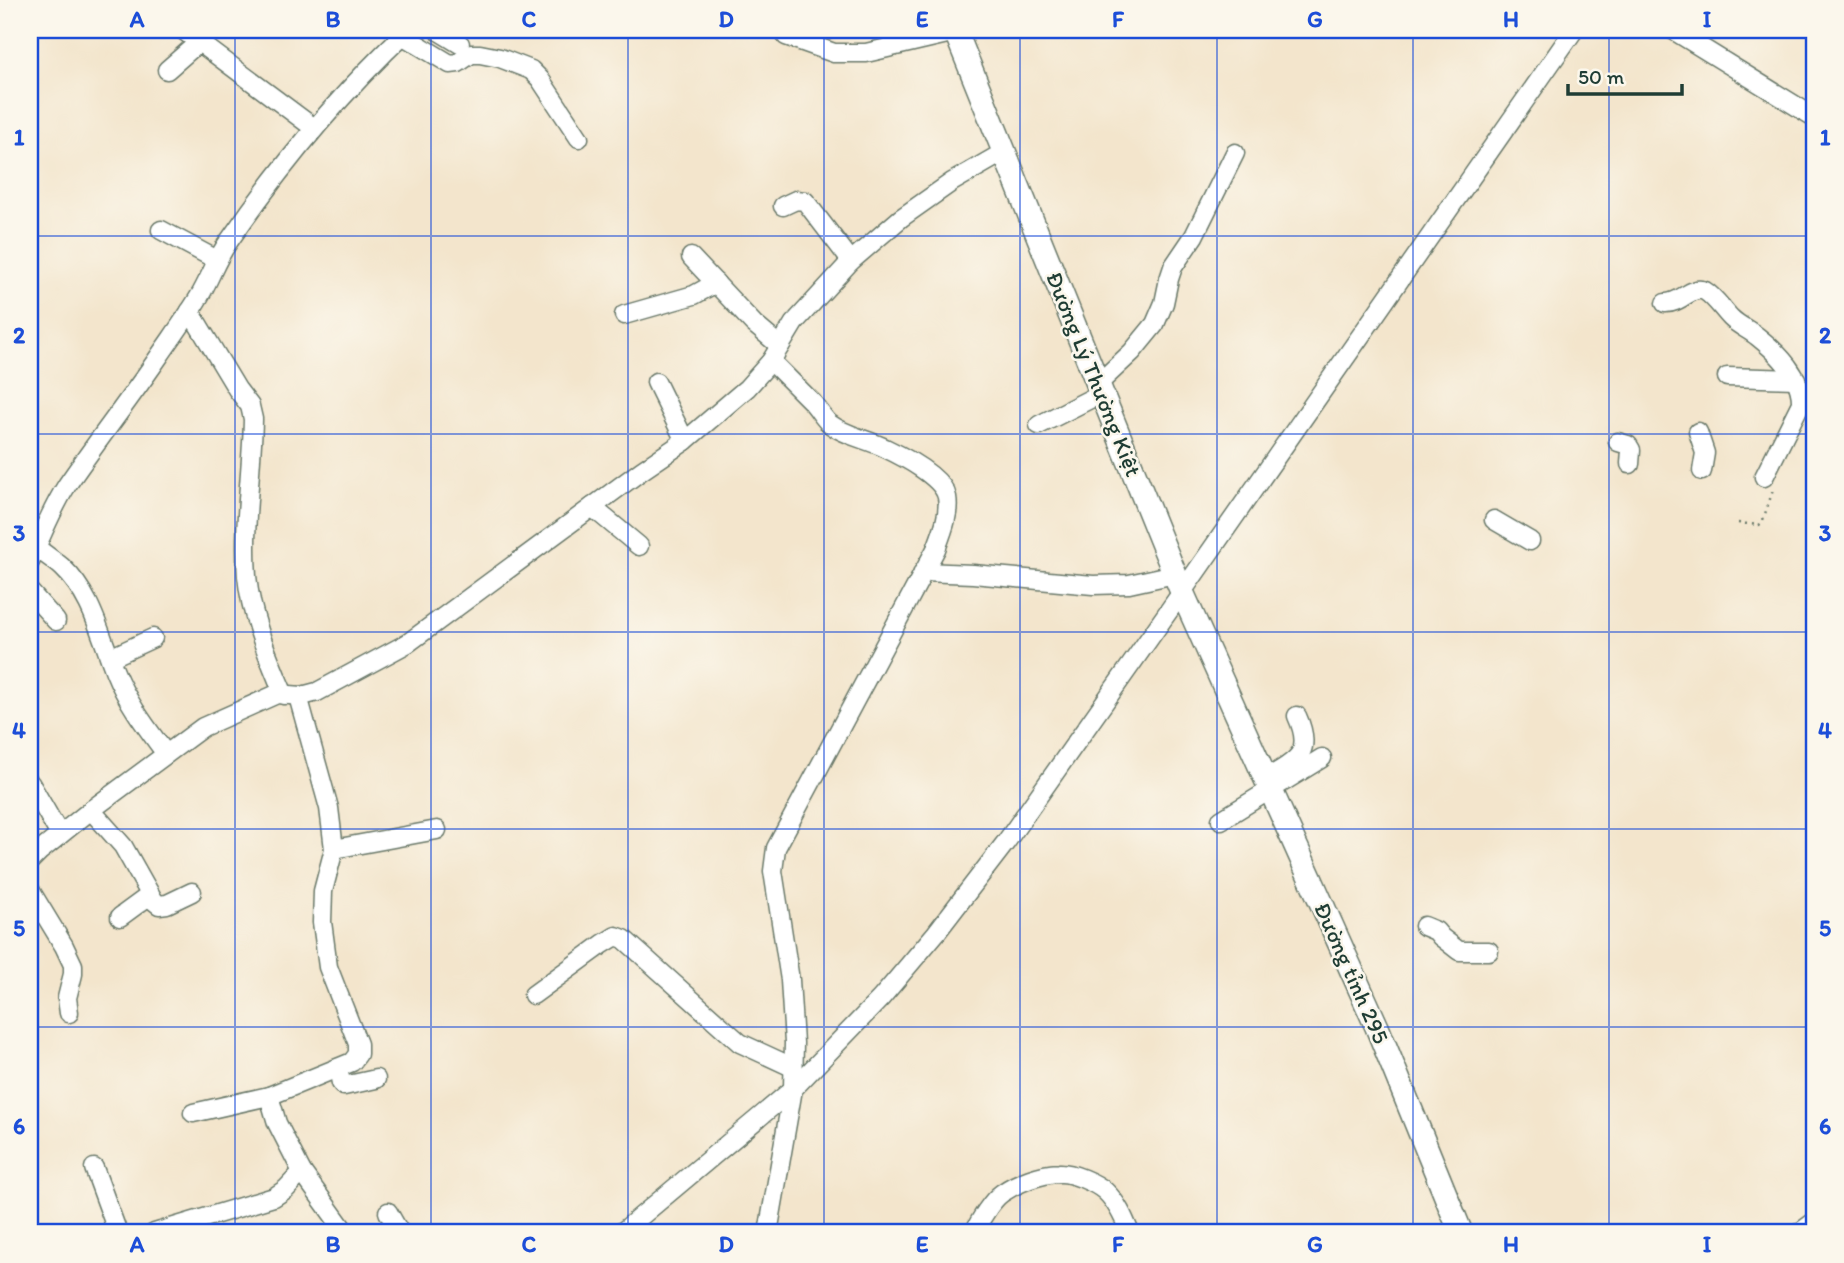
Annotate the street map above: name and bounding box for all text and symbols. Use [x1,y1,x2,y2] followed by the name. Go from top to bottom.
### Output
[129,5,145,33] text: A
[326,5,341,33] text: B
[522,5,537,33] text: C
[718,5,734,33] text: D
[916,5,929,33] text: E
[1112,5,1125,33] text: F
[1307,5,1323,33] text: G
[1503,5,1519,33] text: H
[1703,5,1712,33] text: I
[1568,52,1681,96] scale bar
[1578,64,1625,89] text: 50 m
[14,123,25,151] text: 1
[1820,123,1831,151] text: 1
[1040,267,1148,481] street label: Đường Lý Thường Kiệt
[13,321,26,349] text: 2
[1819,321,1832,349] text: 2
[13,519,26,547] text: 3
[1819,519,1832,547] text: 3
[12,716,26,744] text: 4
[1818,716,1832,744] text: 4
[1308,898,1396,1048] street label: Đường tỉnh 295
[13,914,25,942] text: 5
[1819,914,1831,942] text: 5
[13,1112,25,1140] text: 6
[1819,1112,1831,1140] text: 6
[129,1230,145,1258] text: A
[326,1230,341,1258] text: B
[522,1230,537,1258] text: C
[718,1230,734,1258] text: D
[916,1230,929,1258] text: E
[1112,1230,1125,1258] text: F
[1307,1230,1323,1258] text: G
[1503,1230,1519,1258] text: H
[1703,1230,1712,1258] text: I

